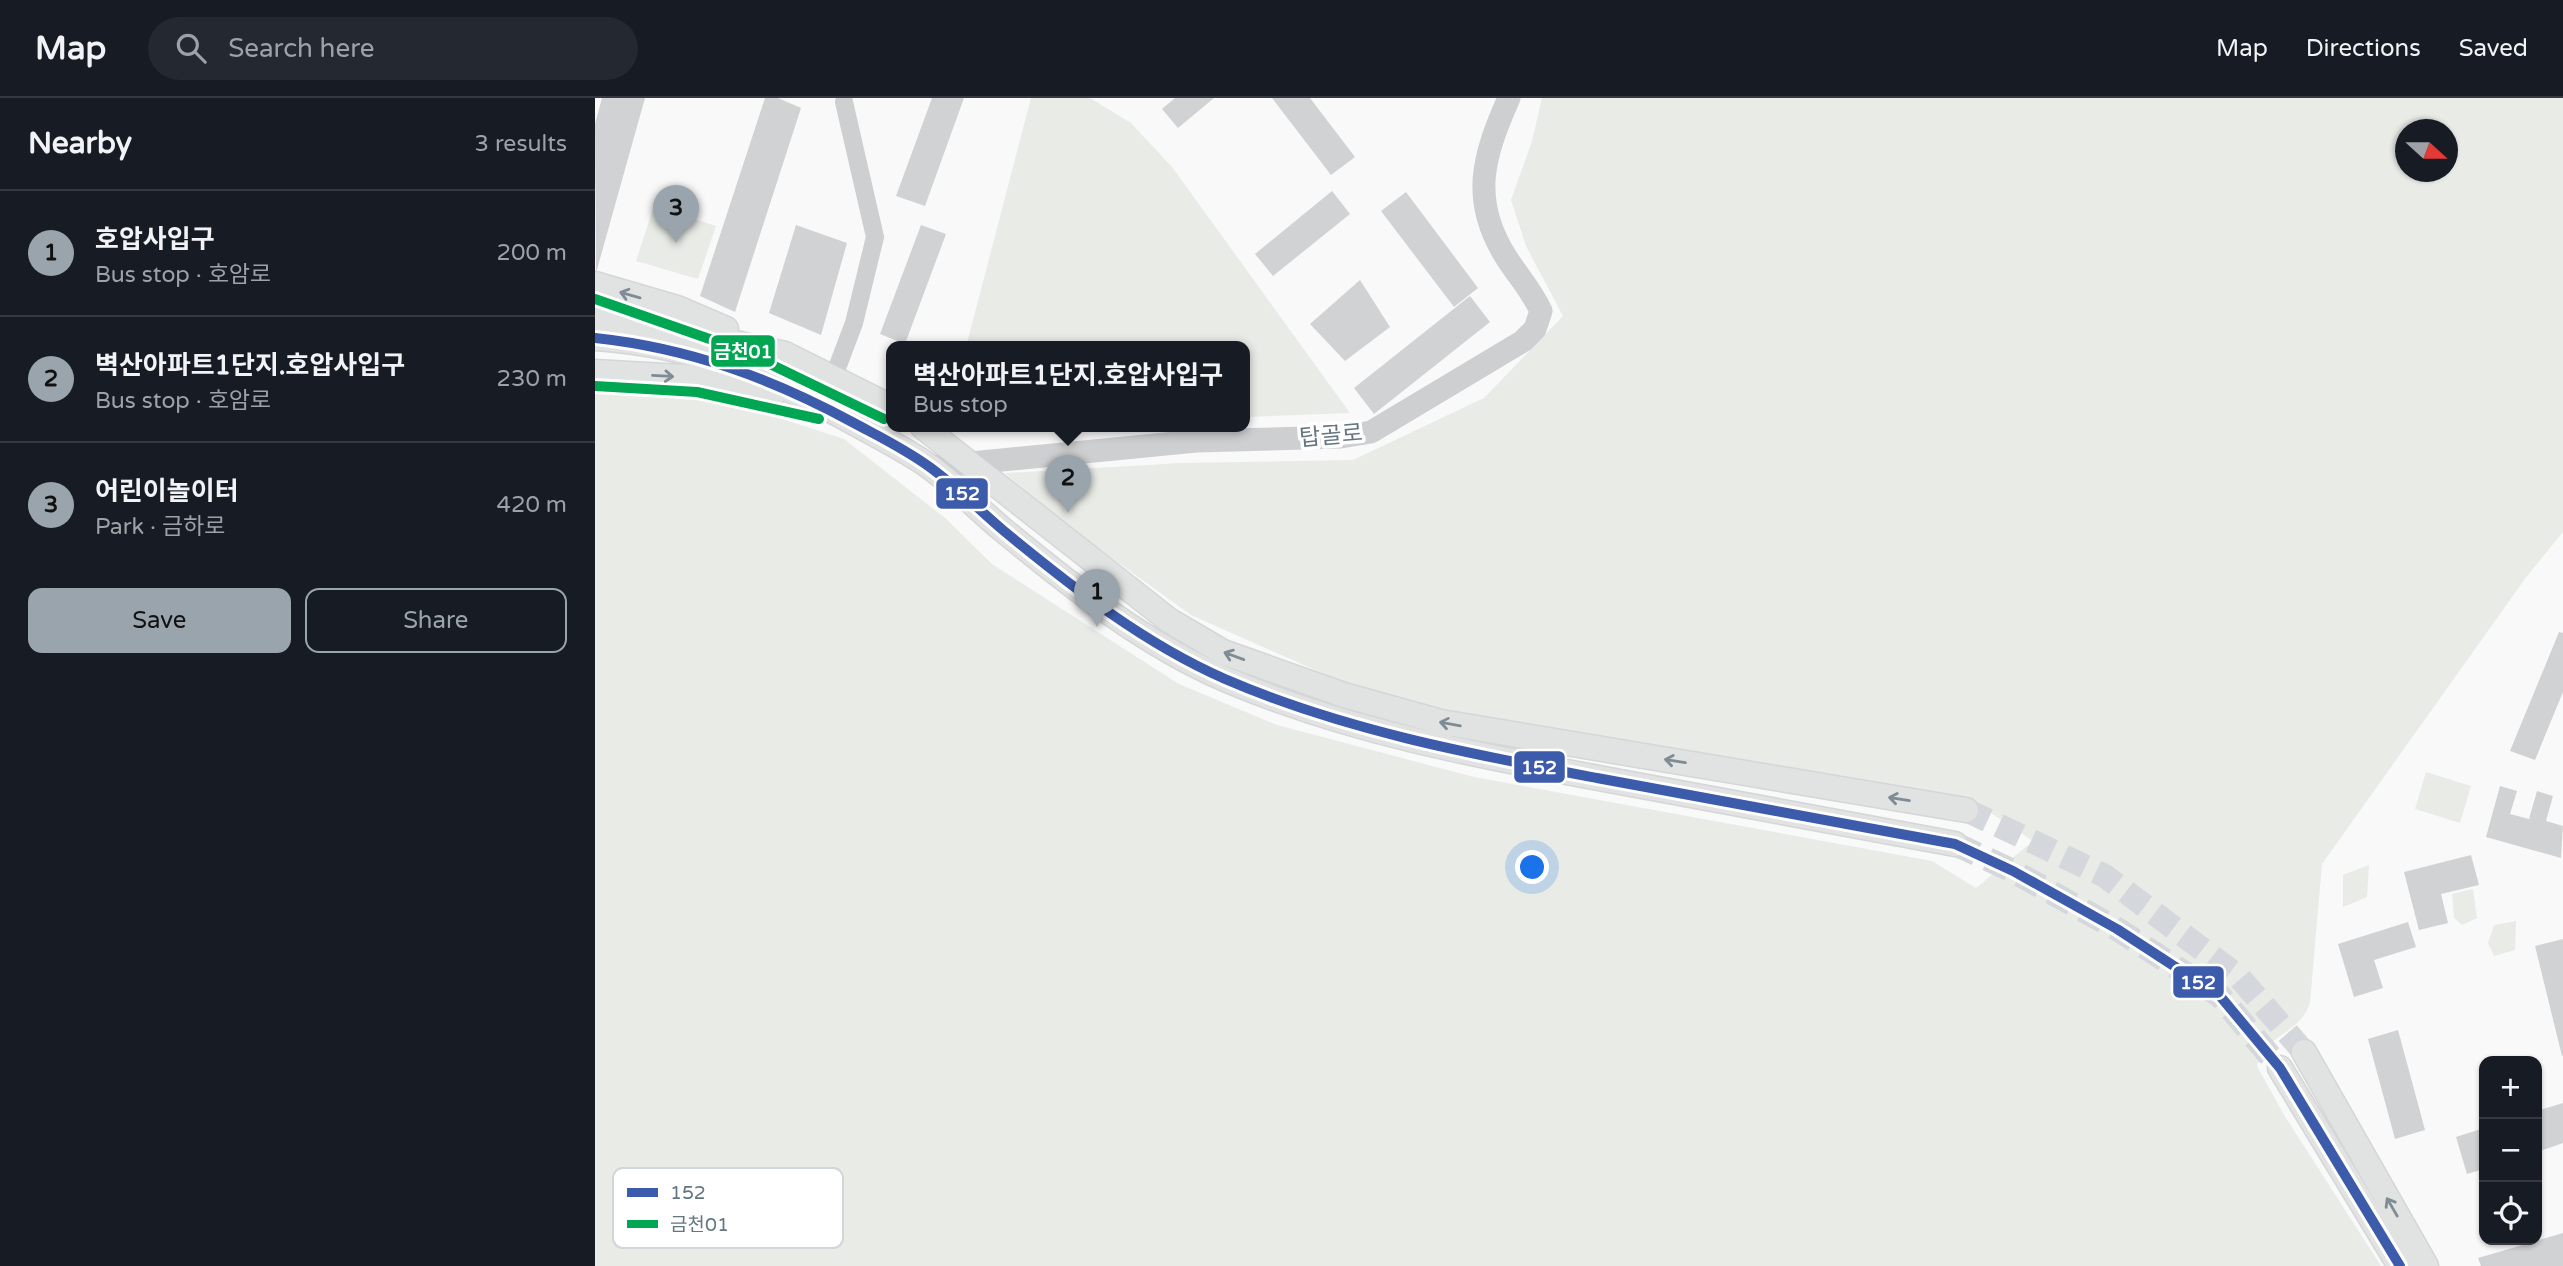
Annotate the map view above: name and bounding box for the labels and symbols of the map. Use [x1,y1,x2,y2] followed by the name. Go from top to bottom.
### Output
[2395,119,2458,182] north arrow
[653,185,699,243] pin: 3
[619,287,641,300] one-way arrow
[710,334,776,368] line badge: 금천01
[714,341,772,363] text: 금천01
[651,369,674,382] one-way arrow
[1298,419,1364,453] street label: 탑골로
[1045,455,1091,513] pin: 2
[935,477,989,510] line badge: 152
[944,483,980,505] text: 152
[1074,569,1120,627] pin: 1
[1223,648,1245,661] one-way arrow
[1439,717,1462,730] one-way arrow
[1513,750,1566,784] line badge: 152
[1664,754,1687,768] one-way arrow
[1521,757,1557,779] text: 152
[1888,792,1911,805] one-way arrow
[1515,850,1549,884] your location
[2172,965,2225,999] line badge: 152
[2180,972,2216,994] text: 152
[613,1168,843,1248] legend
[670,1182,706,1204] text: 152
[2385,1197,2398,1218] one-way arrow
[670,1214,729,1236] text: 금천01

